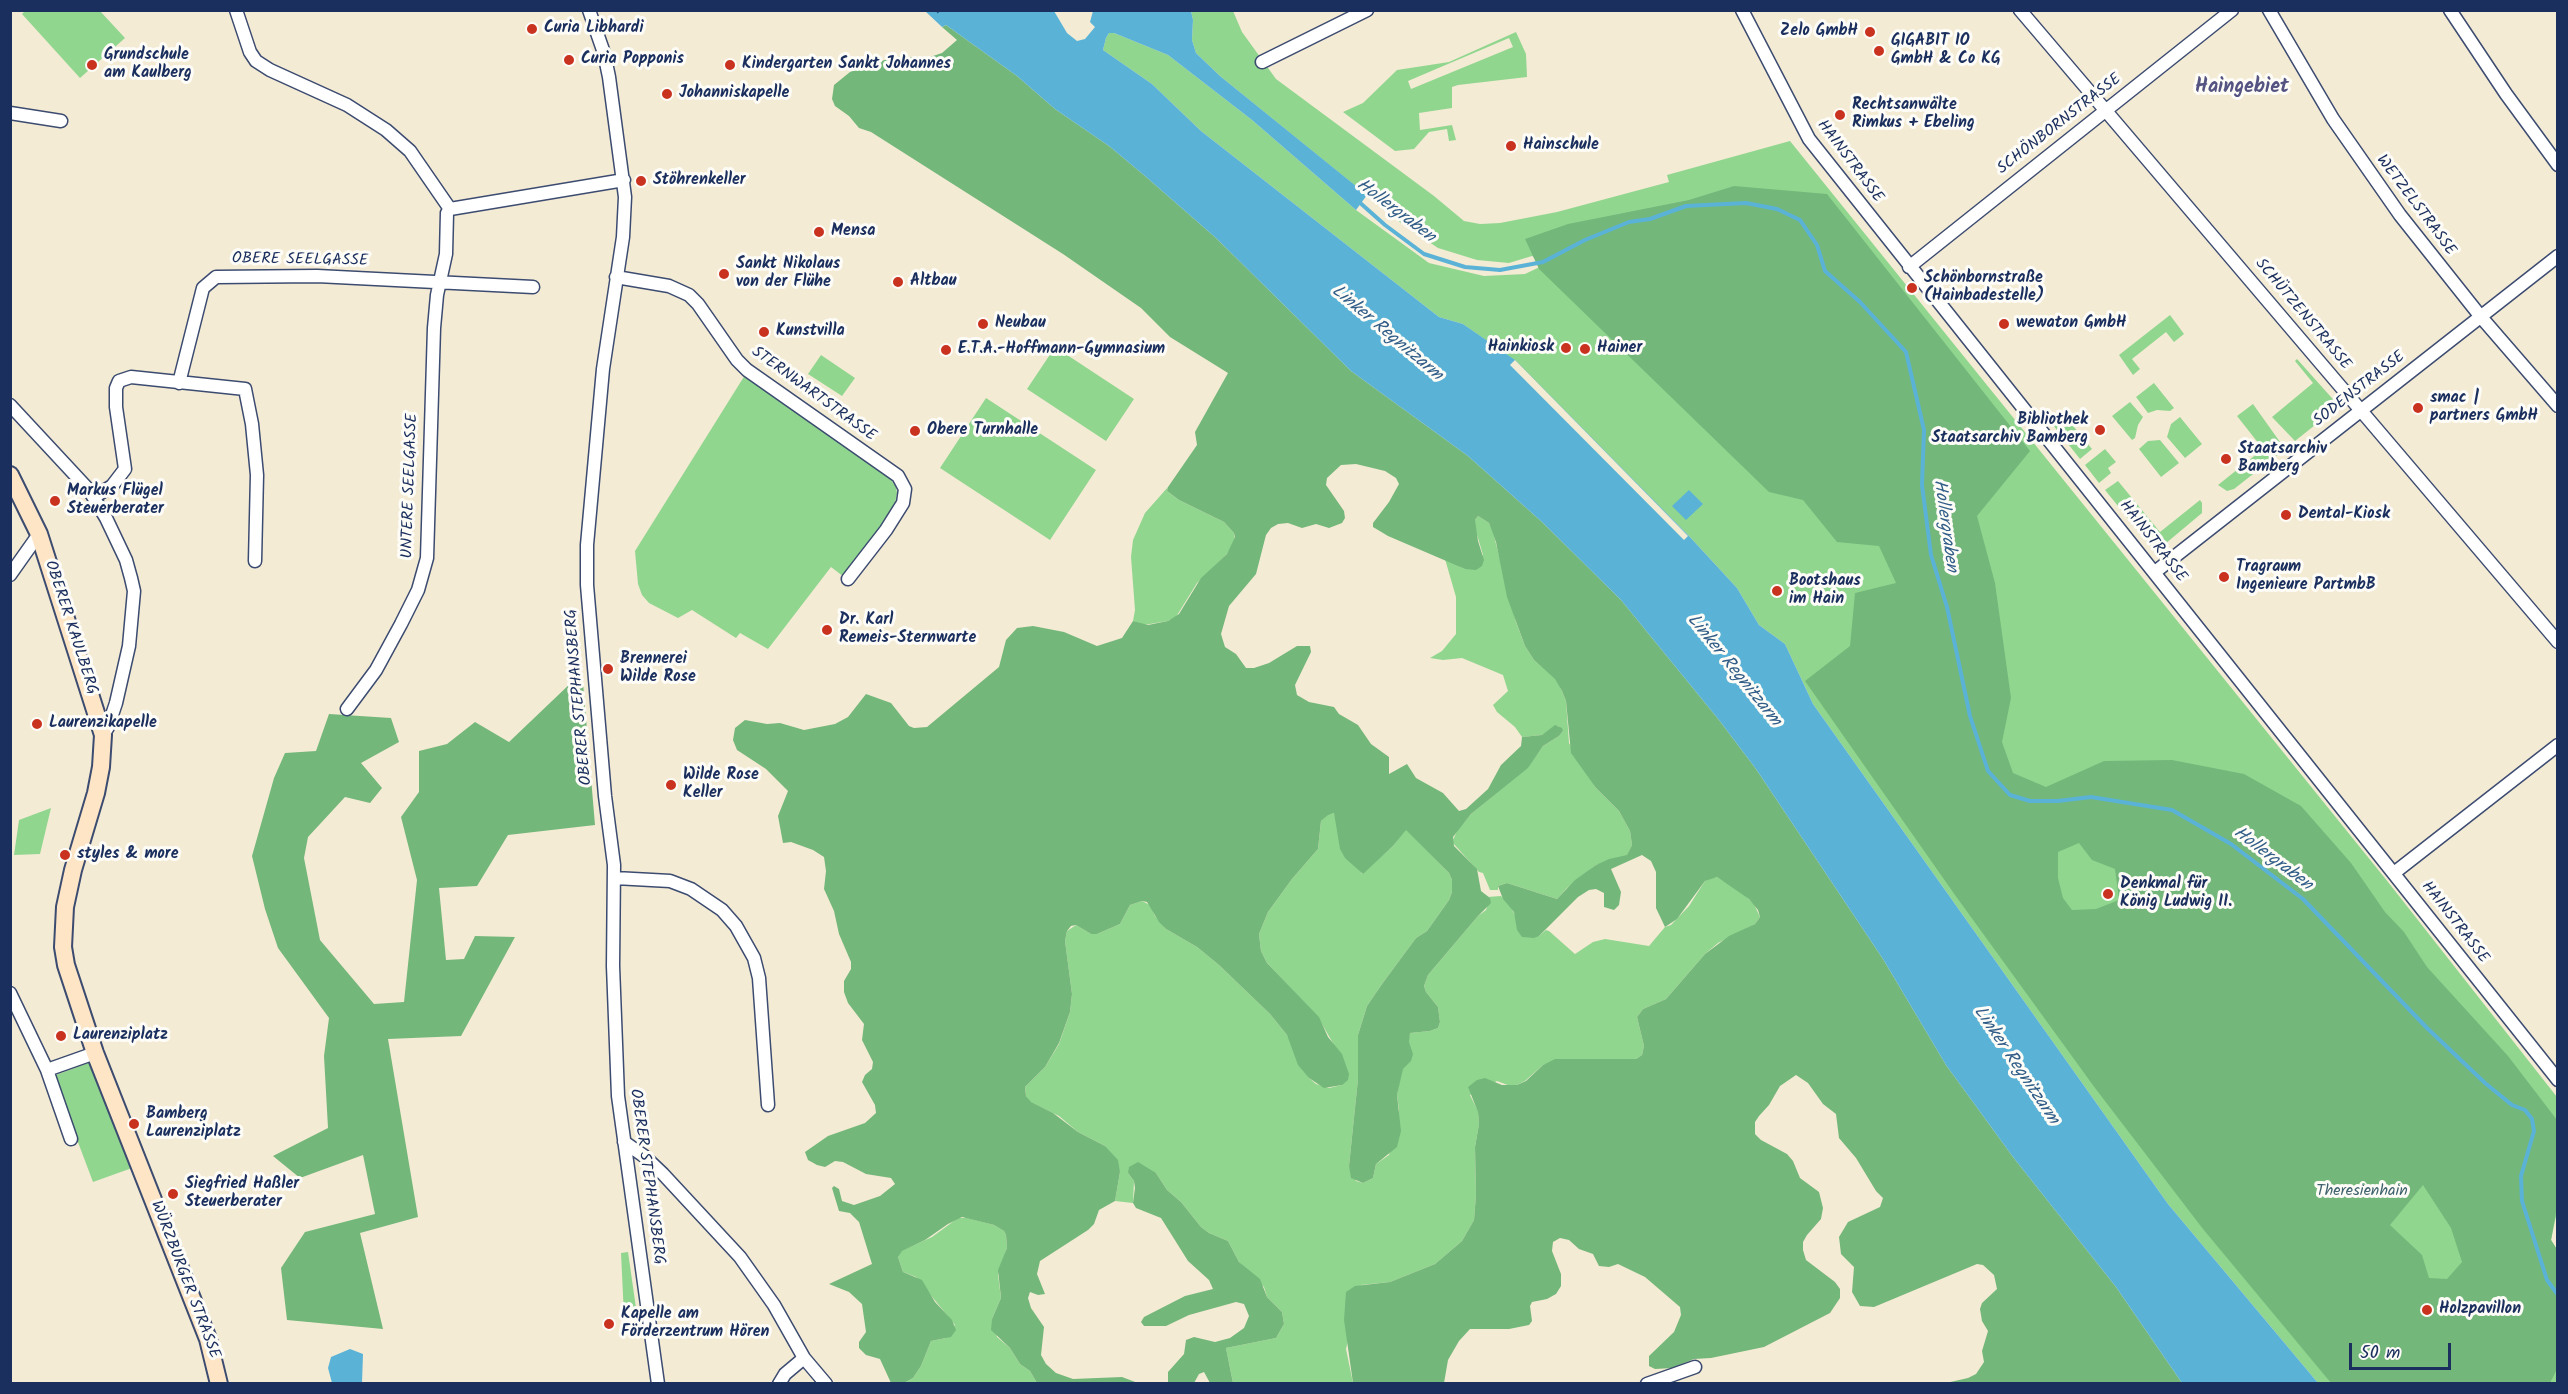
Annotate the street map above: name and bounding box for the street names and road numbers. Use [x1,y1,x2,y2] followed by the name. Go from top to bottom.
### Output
[1994,71,2126,179] street label: SCHÖNBORNSTRASSE
[1812,117,1886,207] street label: HAINSTRASSE
[2371,152,2459,260] street label: WETZELSTRASSE
[232,250,368,272] street label: OBERE SEELGASSE
[2250,255,2354,375] street label: SCHÜTZENSTRASSE
[747,343,879,447] street label: STERNWARTSTRASSE
[2310,348,2410,432] street label: SODENSTRASSE
[399,413,423,559] street label: UNTERE SEELGASSE
[2114,497,2190,587] street label: HAINSTRASSE
[39,558,101,698] street label: OBERER KAULBERG
[563,608,597,786] street label: OBERER STEPHANSBERG
[2416,878,2492,968] street label: HAINSTRASSE
[624,1088,668,1266] street label: OBERER STEPHANSBERG
[145,1198,223,1362] street label: WÜRZBURGER STRASSE

